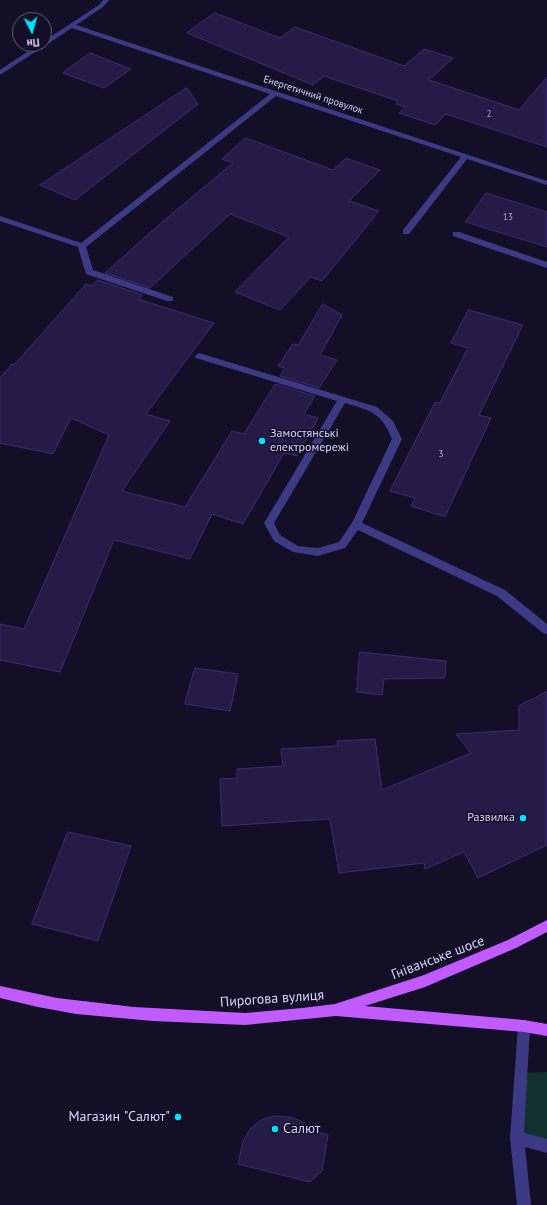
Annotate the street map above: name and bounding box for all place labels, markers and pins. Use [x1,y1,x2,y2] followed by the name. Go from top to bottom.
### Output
[270,427,349,455] place label: Замостянські електромережі
[257,436,267,446] marker: Замостянські електромережі
[467,811,515,825] place label: Развилка
[518,813,528,823] marker: Развилка
[69,1109,170,1125] place label: Магазин "Салют"
[173,1112,183,1122] marker: Магазин "Салют"
[283,1121,320,1137] place label: Салют
[270,1124,280,1134] marker: Салют

